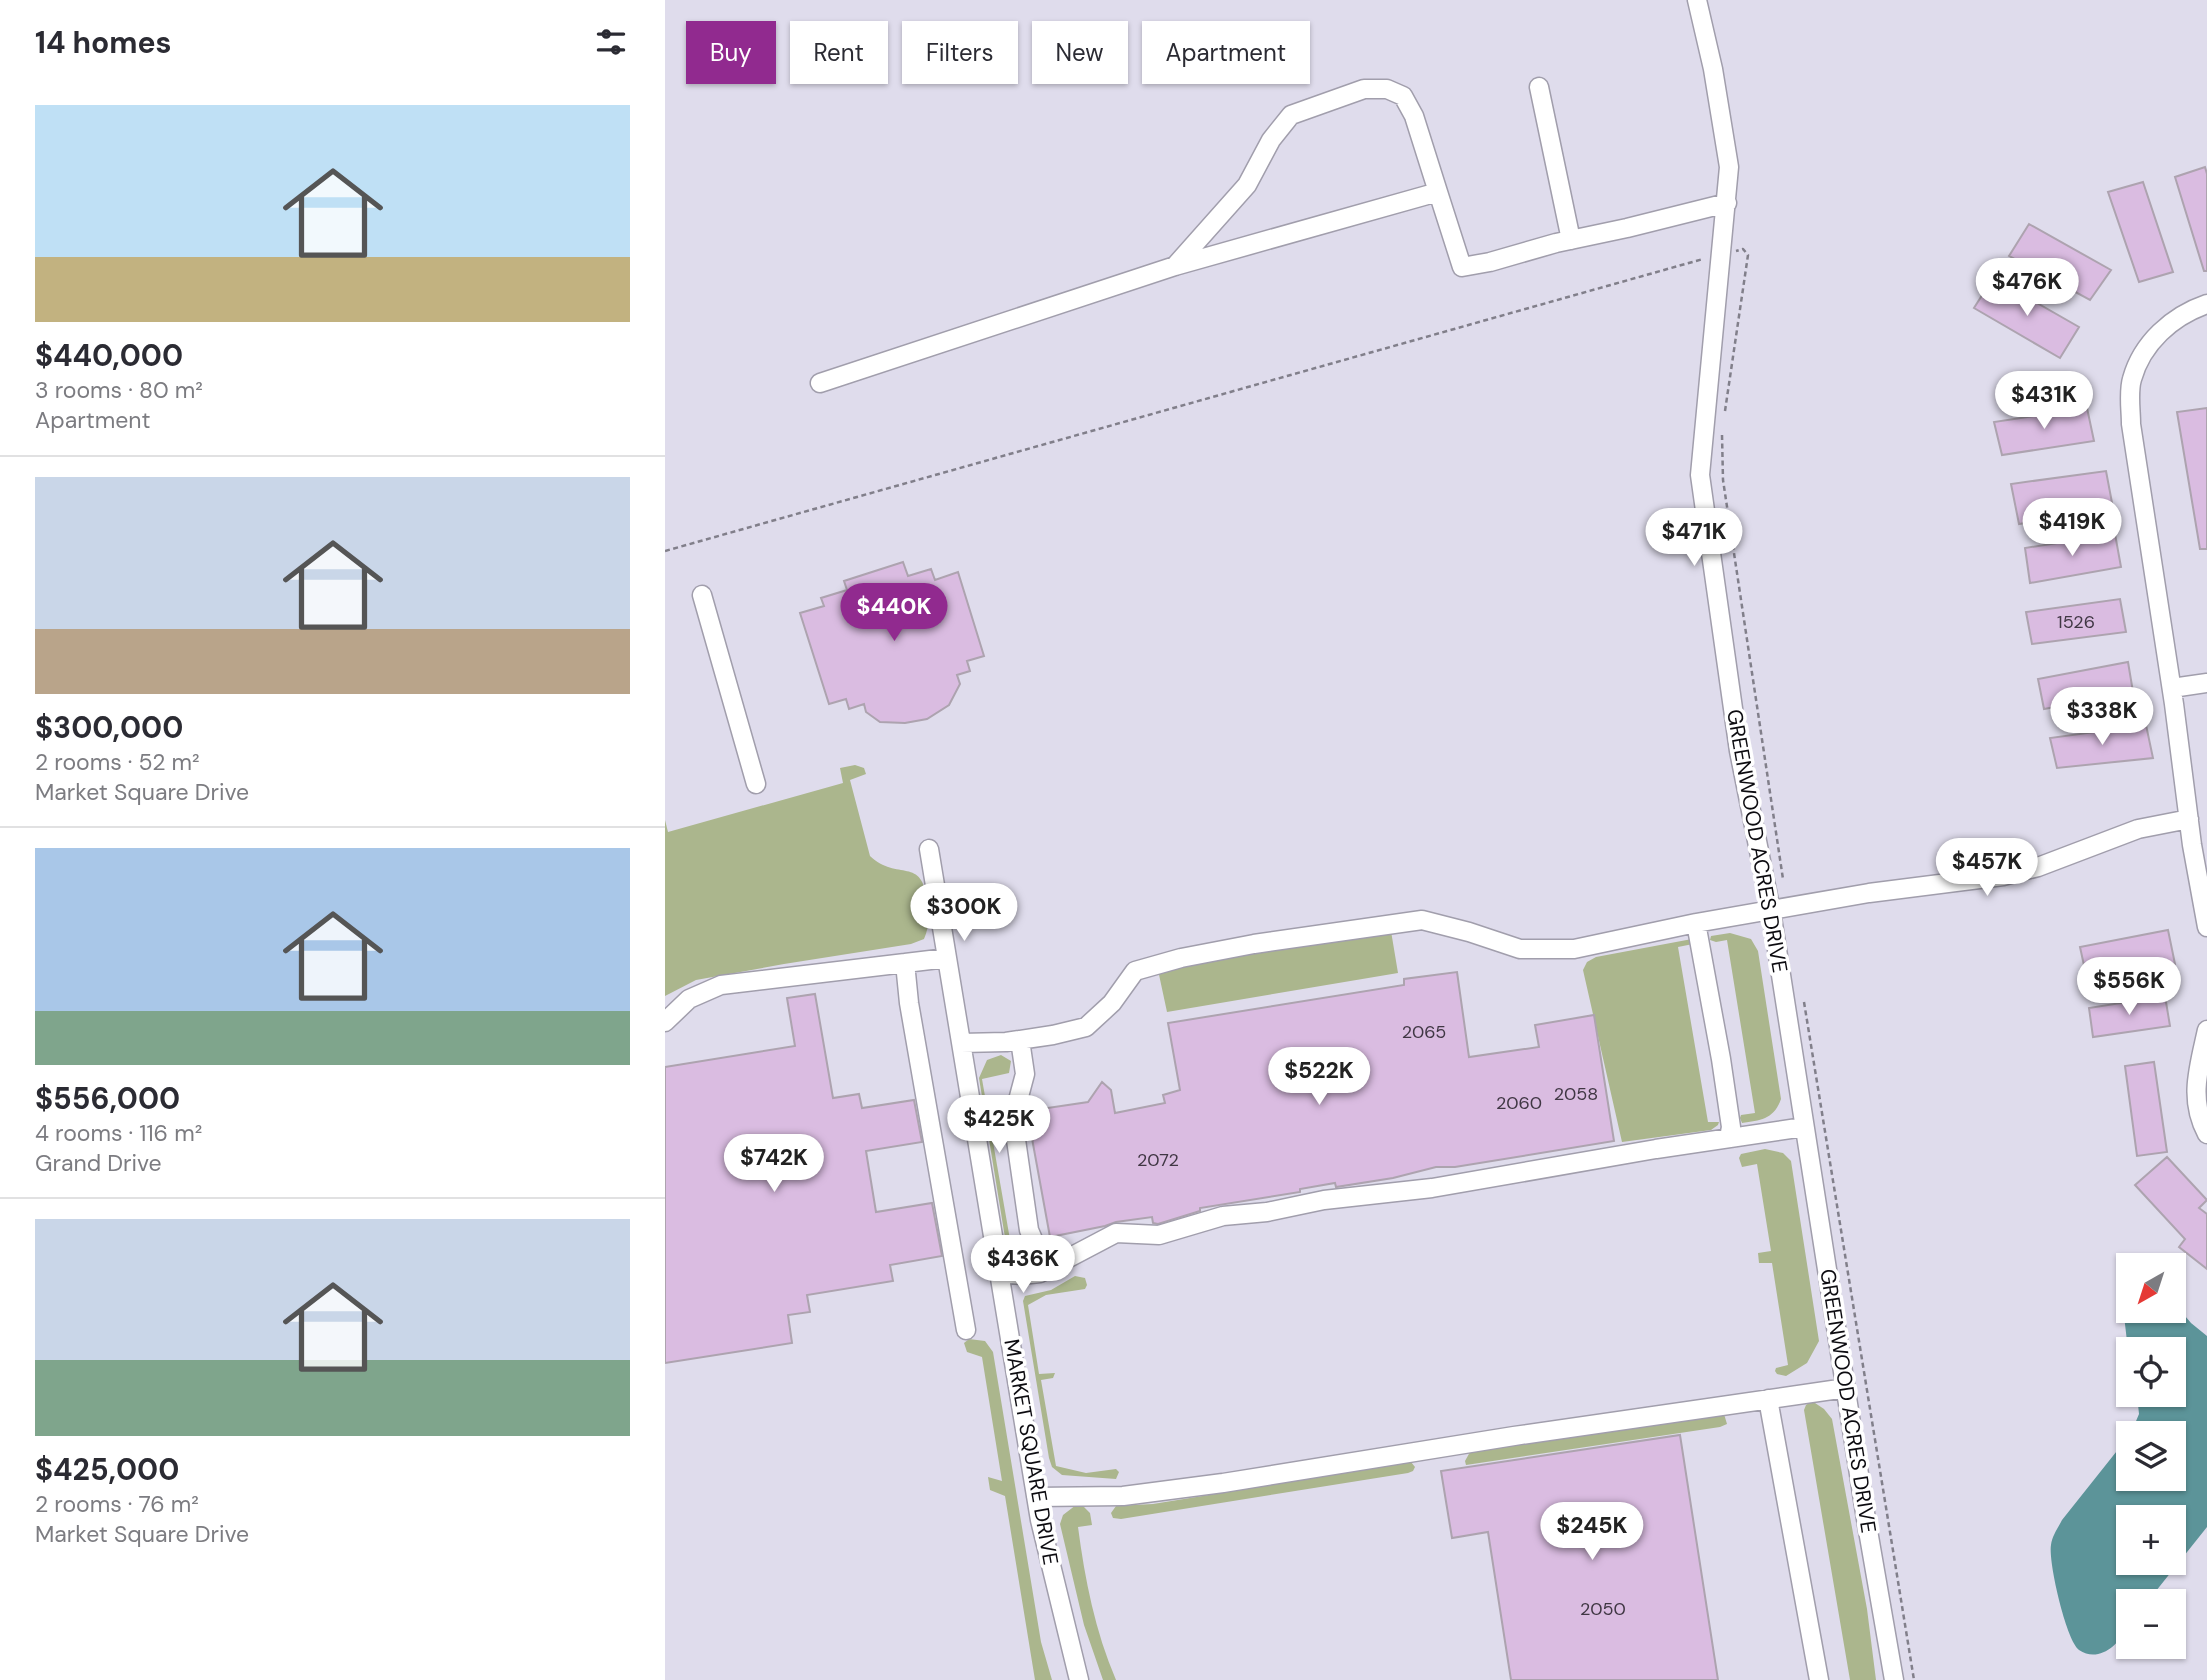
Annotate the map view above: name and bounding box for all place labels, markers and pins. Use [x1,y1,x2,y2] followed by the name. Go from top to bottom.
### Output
[1978,258,2076,318] pin: $476K
[1995,372,2093,431] pin: $431K
[2023,498,2121,558] pin: $419K
[1645,508,1743,568] pin: $471K
[845,584,943,643] pin: $440K
[2053,688,2151,747] pin: $338K
[1938,838,2036,898] pin: $457K
[915,884,1013,943] pin: $300K
[2080,958,2178,1017] pin: $556K
[1270,1048,1368,1107] pin: $522K
[950,1096,1048,1155] pin: $425K
[725,1134,823,1194] pin: $742K
[974,1236,1072,1295] pin: $436K
[1543,1502,1641,1562] pin: $245K

